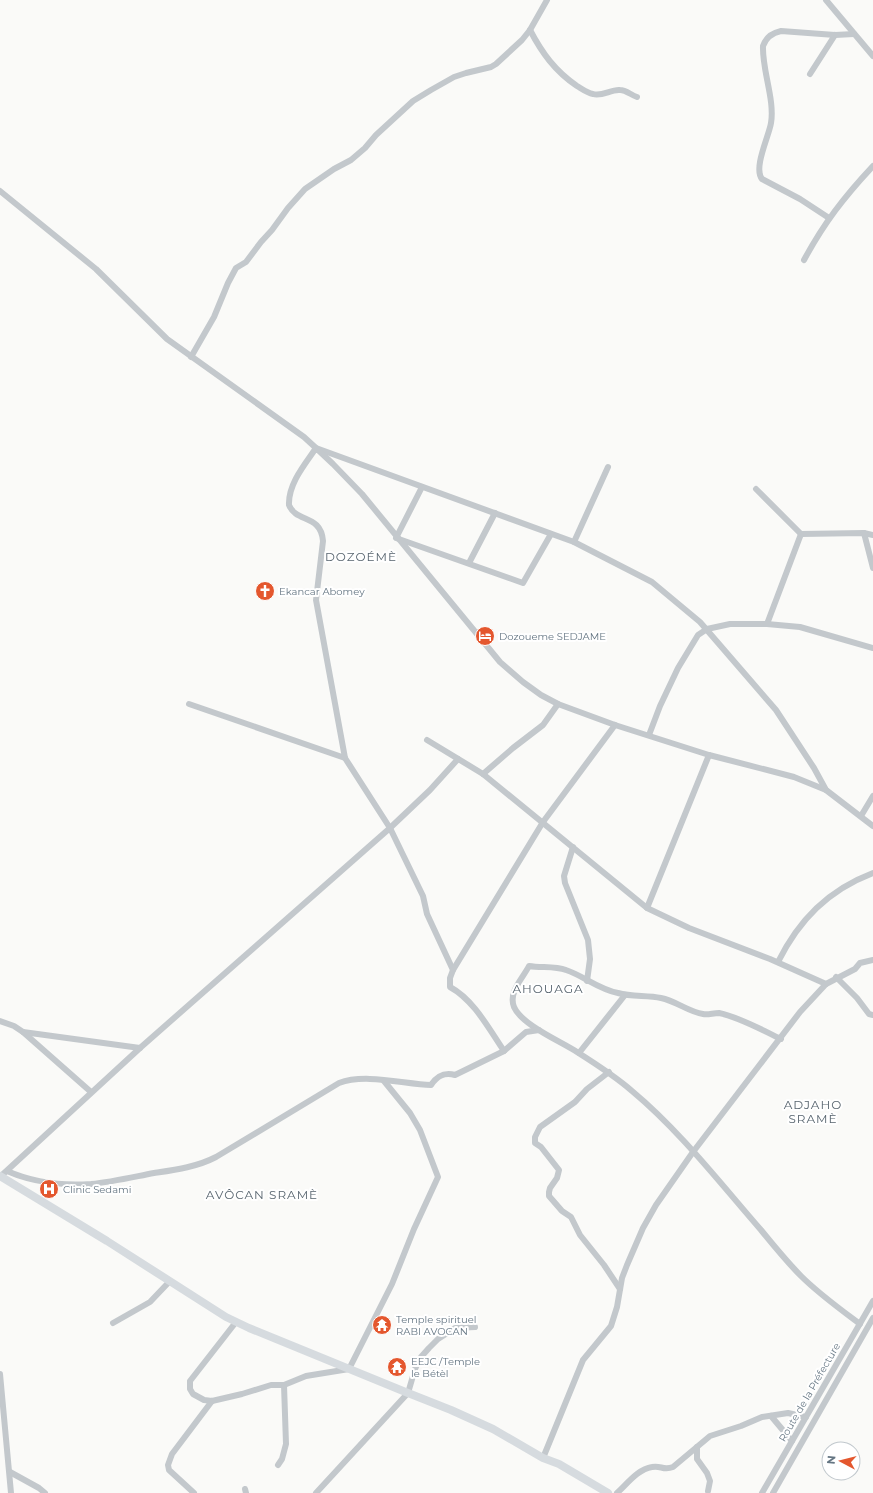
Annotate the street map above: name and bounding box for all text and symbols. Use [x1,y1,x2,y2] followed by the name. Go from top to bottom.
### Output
[325,549,397,564] district label: DOZOÉMÈ
[254,580,276,602] church icon: Ekancar Abomey
[279,585,365,598] place label: Ekancar Abomey
[474,625,496,647] hotel icon: Dozoueme SEDJAME
[499,630,606,643] place label: Dozoueme SEDJAME
[512,981,584,996] district label: AHOUAGA
[784,1097,842,1126] district label: ADJAHO SRAMÈ
[38,1178,60,1200] hospital icon: Clinic Sedami
[63,1183,131,1196] place label: Clinic Sedami
[206,1187,318,1202] district label: AVÔCAN SRAMÈ
[396,1313,476,1338] place label: Temple spirituel RABI AVOCAN
[371,1314,393,1336] temple icon: Temple spirituel RABI AVOCAN
[776,1340,843,1444] street label: Route de la Préfecture
[411,1355,480,1380] place label: EEJC /Temple le Bétèl
[386,1356,408,1378] temple icon: EEJC /Temple le Bétèl
[821,1441,861,1481] north arrow
[824,1455,839,1465] text: N

